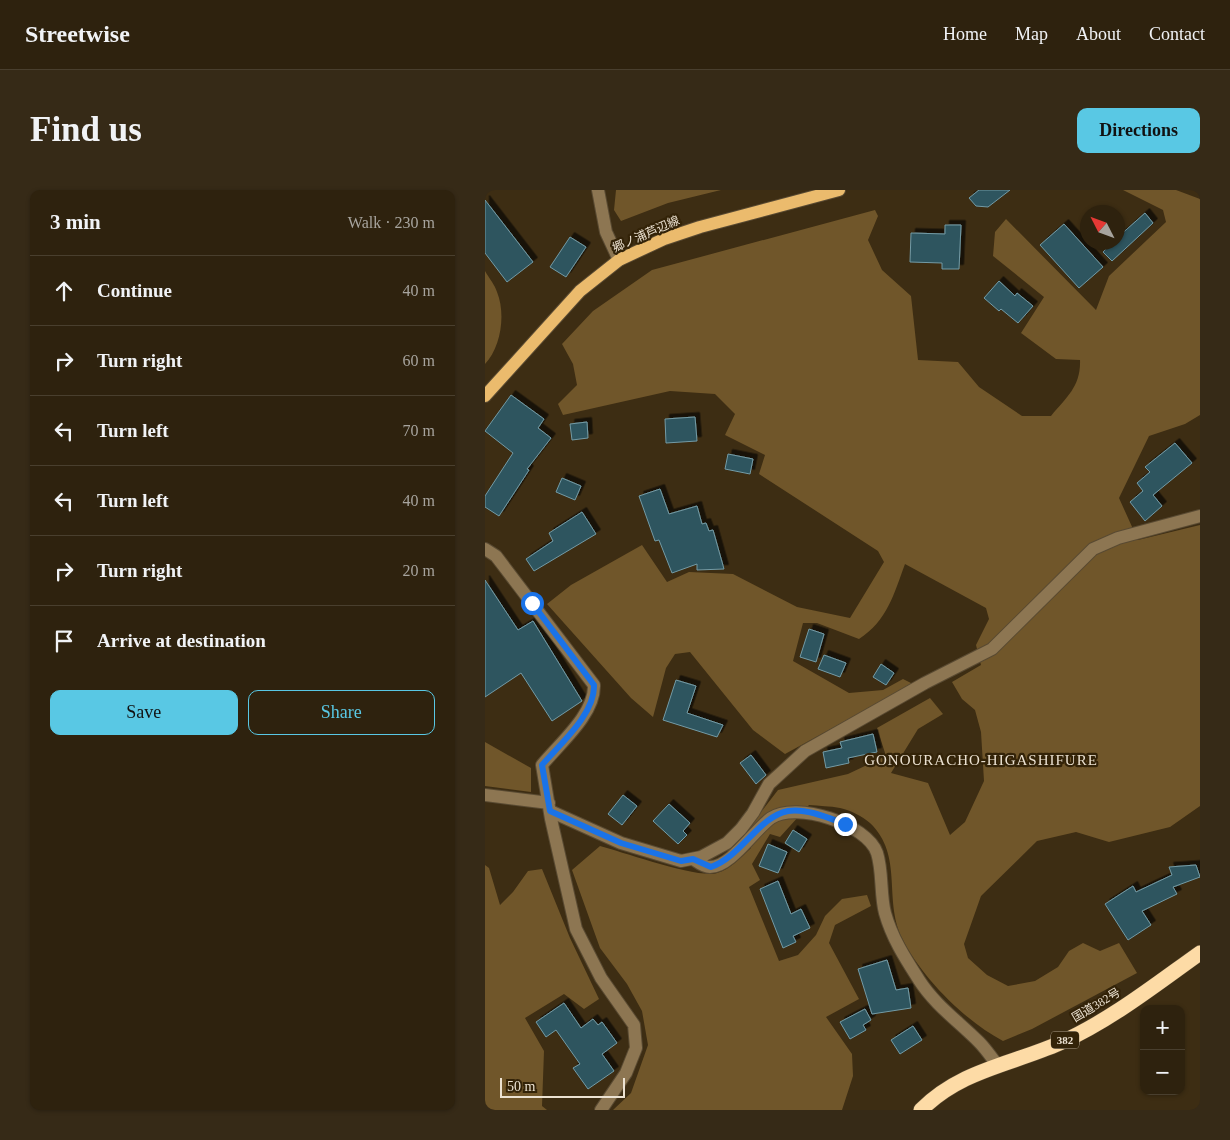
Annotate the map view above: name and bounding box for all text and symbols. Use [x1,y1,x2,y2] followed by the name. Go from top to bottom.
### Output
[25,21,130,47] text: Streetwise
[943,24,987,44] text: Home
[1015,24,1048,44] text: Map
[1076,24,1121,44] text: About
[1149,24,1205,44] text: Contact
[1077,108,1200,153] button: Directions
[30,110,142,149] text: Find us
[1080,205,1125,250] north arrow
[50,210,101,234] text: 3 min
[610,213,682,255] street label: 郷ノ浦芦辺線
[348,214,435,231] text: Walk · 230 m
[50,277,78,305] icon: ahead
[97,280,172,301] text: Continue
[403,282,435,299] text: 40 m
[50,347,78,375] icon: right
[97,350,182,371] text: Turn right
[403,352,435,369] text: 60 m
[50,417,78,445] icon: left
[97,420,169,441] text: Turn left
[403,422,435,439] text: 70 m
[50,487,78,515] icon: left
[97,490,169,511] text: Turn left
[403,492,435,509] text: 40 m
[50,557,78,585] icon: right
[97,560,182,581] text: Turn right
[403,562,435,579] text: 20 m
[521,592,544,615] route start
[50,627,78,655] icon: arrive
[97,630,266,651] text: Arrive at destination
[50,690,238,735] button: Save
[248,690,435,735] button: Share
[864,752,1098,768] district label: GONOURACHO-HIGASHIFURE
[834,813,857,836] route end
[1069,985,1123,1025] street label: 国道382号
[1140,1005,1185,1095] map controls
[1140,1005,1185,1050] button: +
[1051,1032,1079,1048] road number: 382
[1140,1050,1185,1095] button: −
[500,1075,625,1098] scale bar
[507,1079,535,1094] text: 50 m

